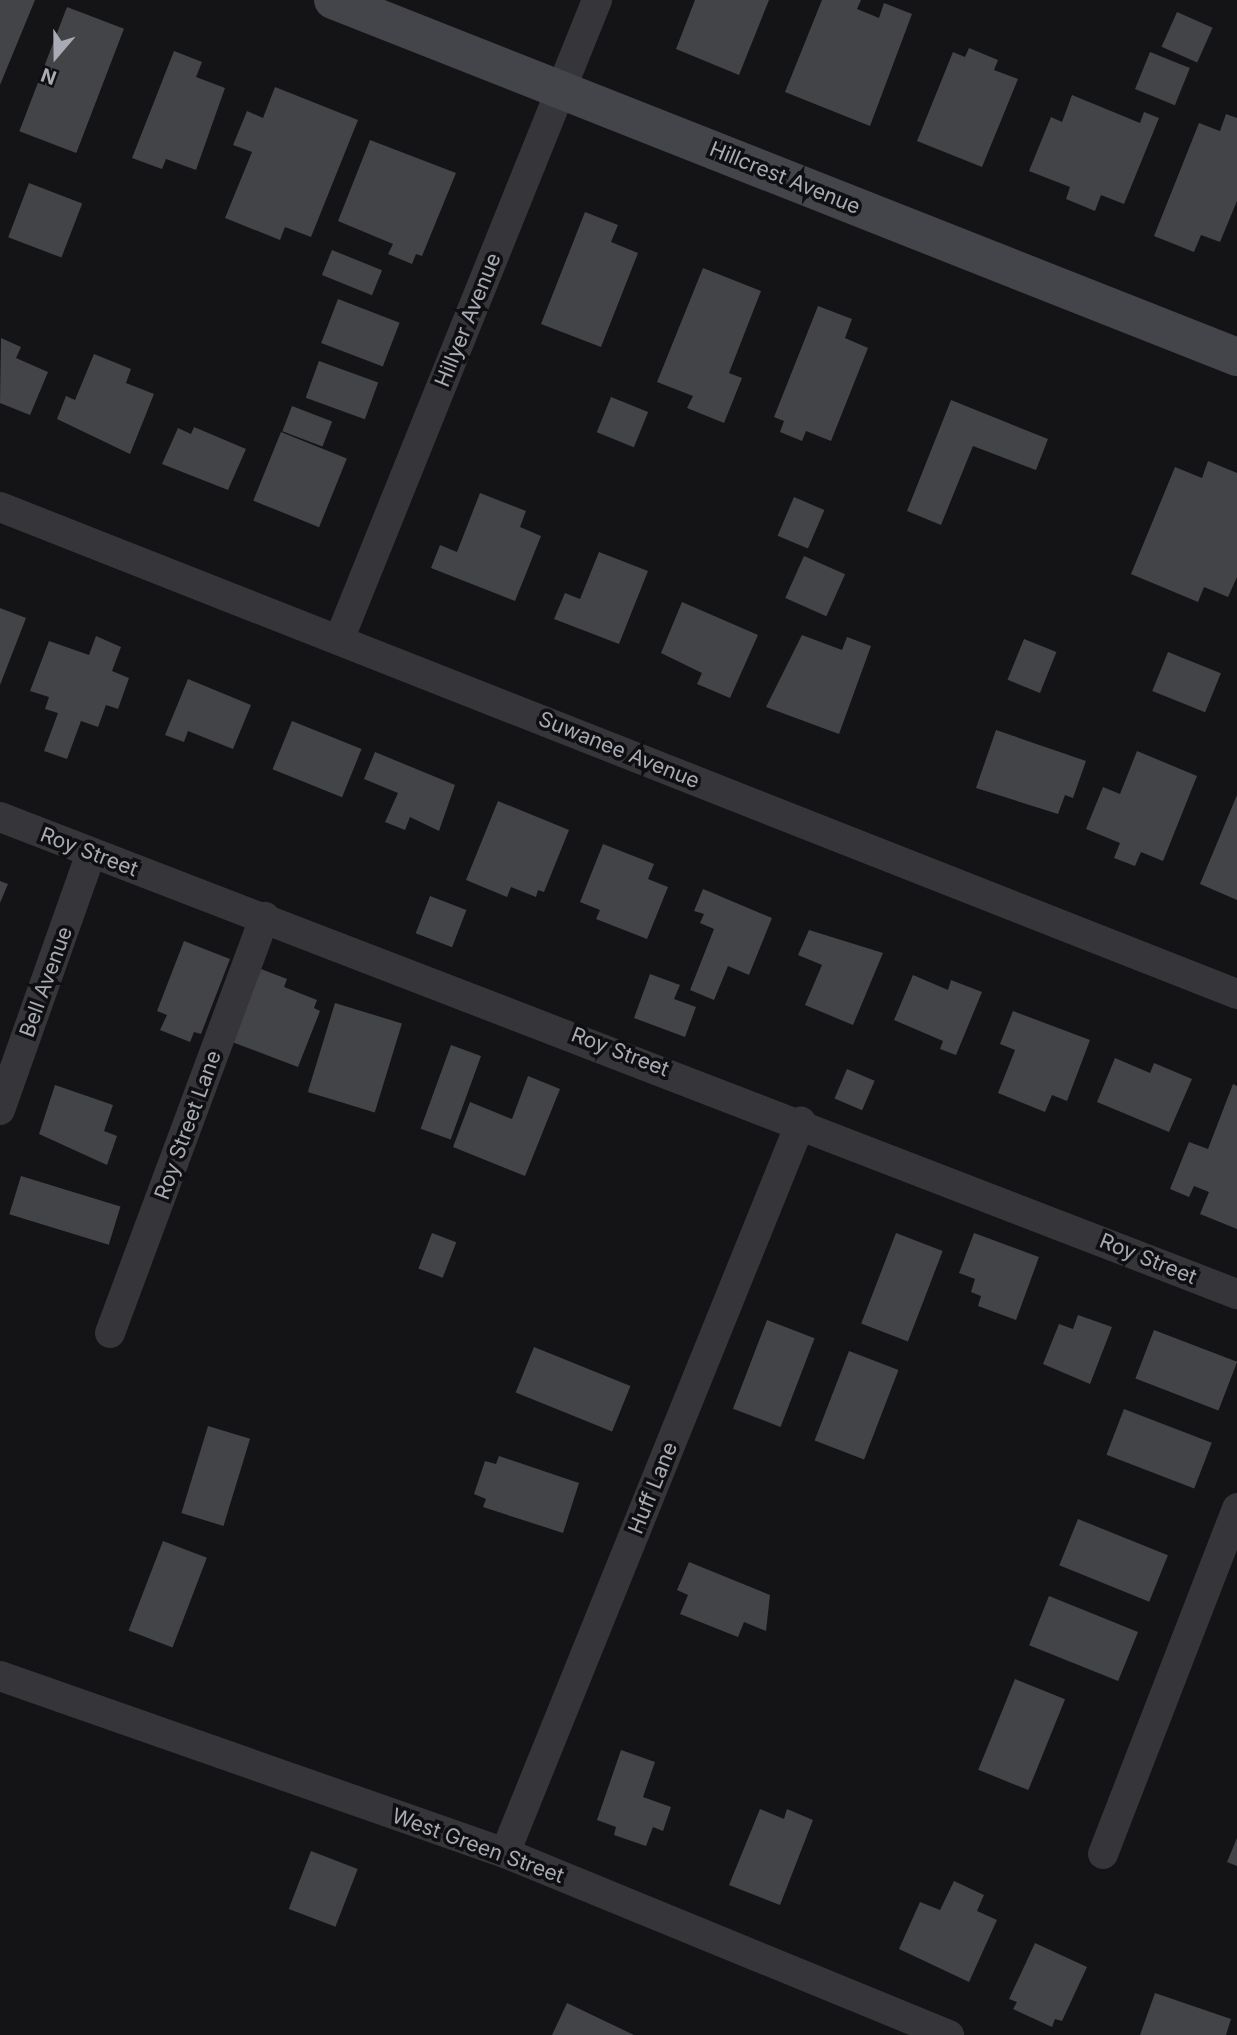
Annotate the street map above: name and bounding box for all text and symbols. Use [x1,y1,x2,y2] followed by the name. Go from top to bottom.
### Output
[21,21,91,91] north arrow
[38,63,59,89] text: N
[706,136,864,220] street label: Hillcrest Avenue
[430,249,506,391] street label: Hillyer Avenue
[535,706,703,794] street label: Suwanee Avenue
[37,822,141,882] street label: Roy Street
[14,923,78,1041] street label: Bell Avenue
[568,1022,672,1082] street label: Roy Street
[149,1047,227,1203] street label: Roy Street Lane
[1096,1228,1200,1290] street label: Roy Street
[623,1438,683,1538] street label: Huff Lane
[389,1803,567,1889] street label: West Green Street

